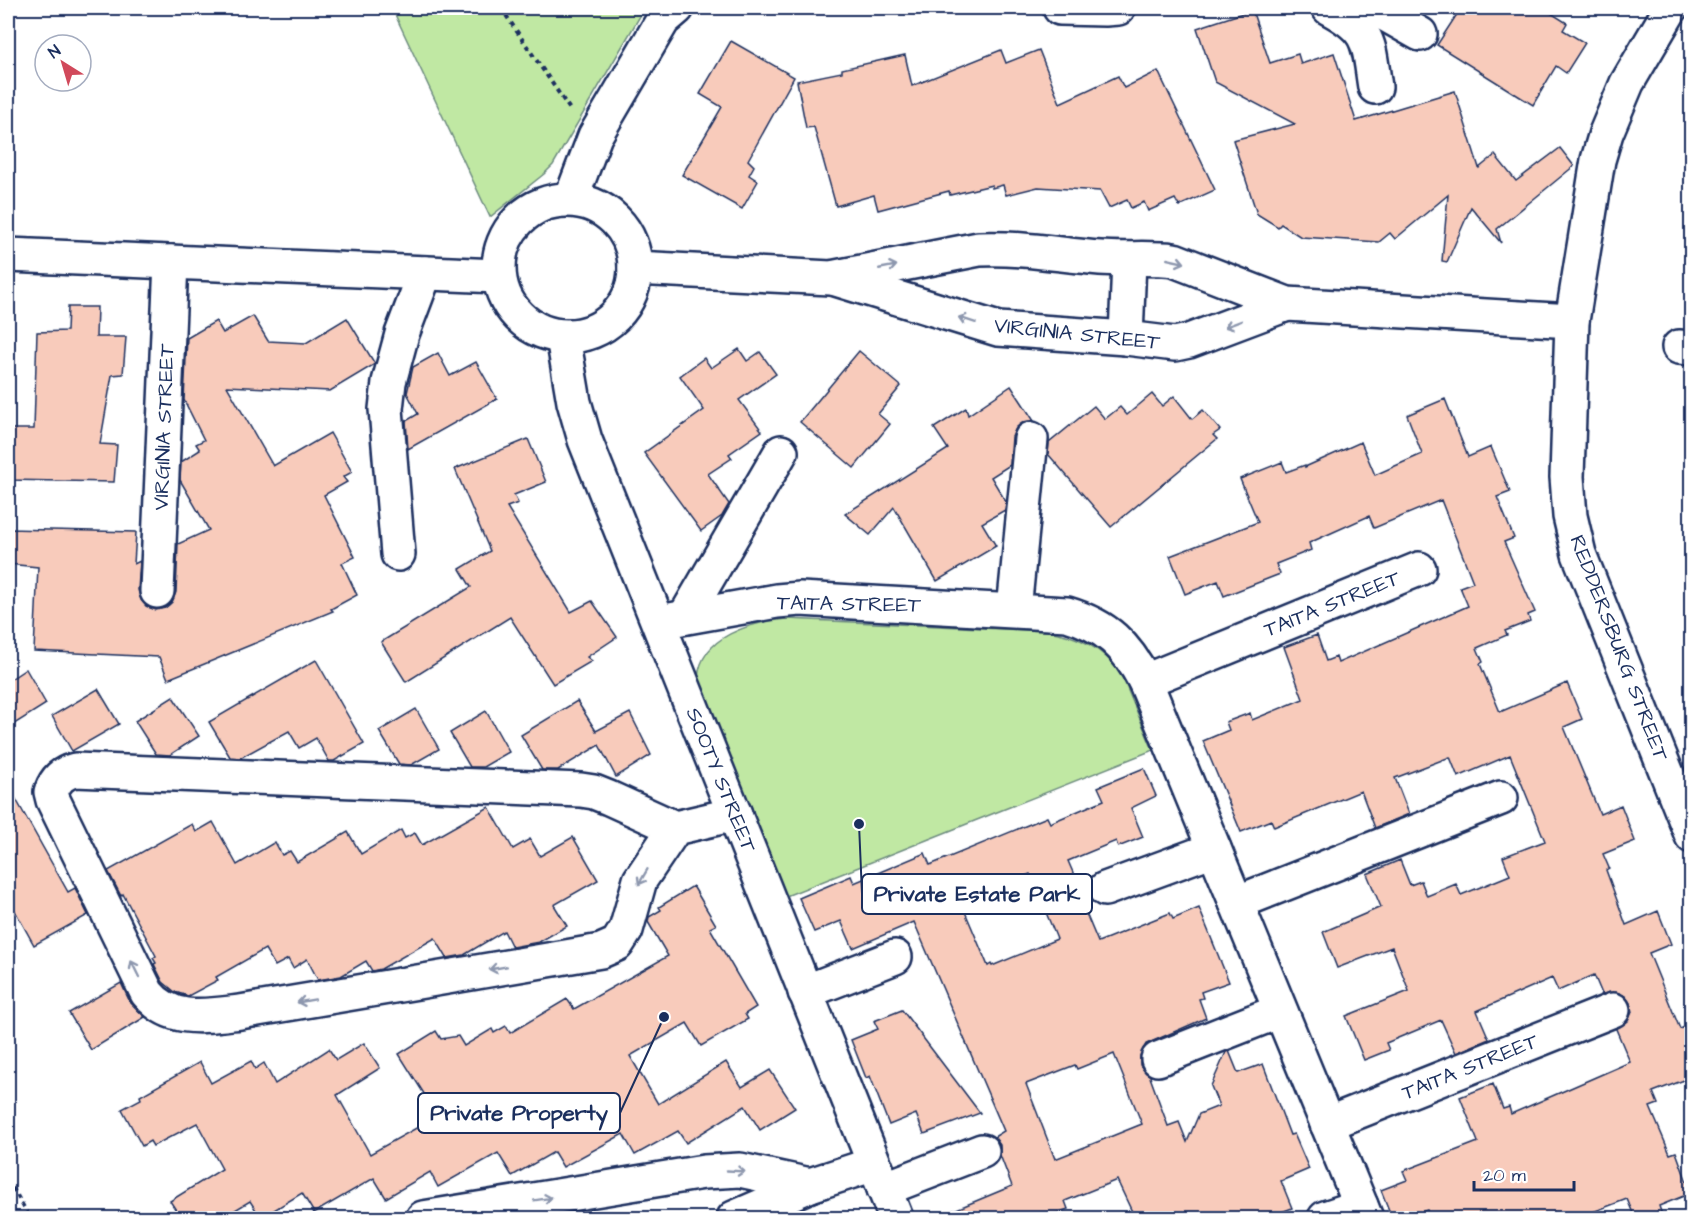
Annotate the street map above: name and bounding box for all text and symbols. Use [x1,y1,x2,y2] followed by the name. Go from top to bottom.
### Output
[33,33,93,93] north arrow
[44,40,65,64] text: N
[1166,255,1185,267] one-way arrow
[878,261,898,272] one-way arrow
[993,311,1162,357] street label: VIRGINIA STREET
[958,313,977,324] one-way arrow
[1224,320,1242,331] one-way arrow
[147,342,181,511] street label: VIRGINIA STREET
[1563,531,1676,766] street label: REDDERSBURG STREET
[1260,563,1405,644] street label: TAITA STREET
[777,588,922,620] street label: TAITA STREET
[679,703,764,858] street label: SOOTY STREET
[637,868,649,885] one-way arrow
[862,874,1092,914] callout: Private Estate Park
[874,879,1081,910] text: Private Estate Park
[129,960,141,978] one-way arrow
[489,963,509,974] one-way arrow
[297,996,316,1007] one-way arrow
[1398,1026,1543,1107] street label: TAITA STREET
[418,1093,620,1133] callout: Private Property
[430,1098,609,1131] text: Private Property
[1474,1154,1574,1192] scale bar
[1483,1163,1526,1188] text: 20 m
[725,1165,745,1176] one-way arrow
[533,1193,552,1204] one-way arrow

